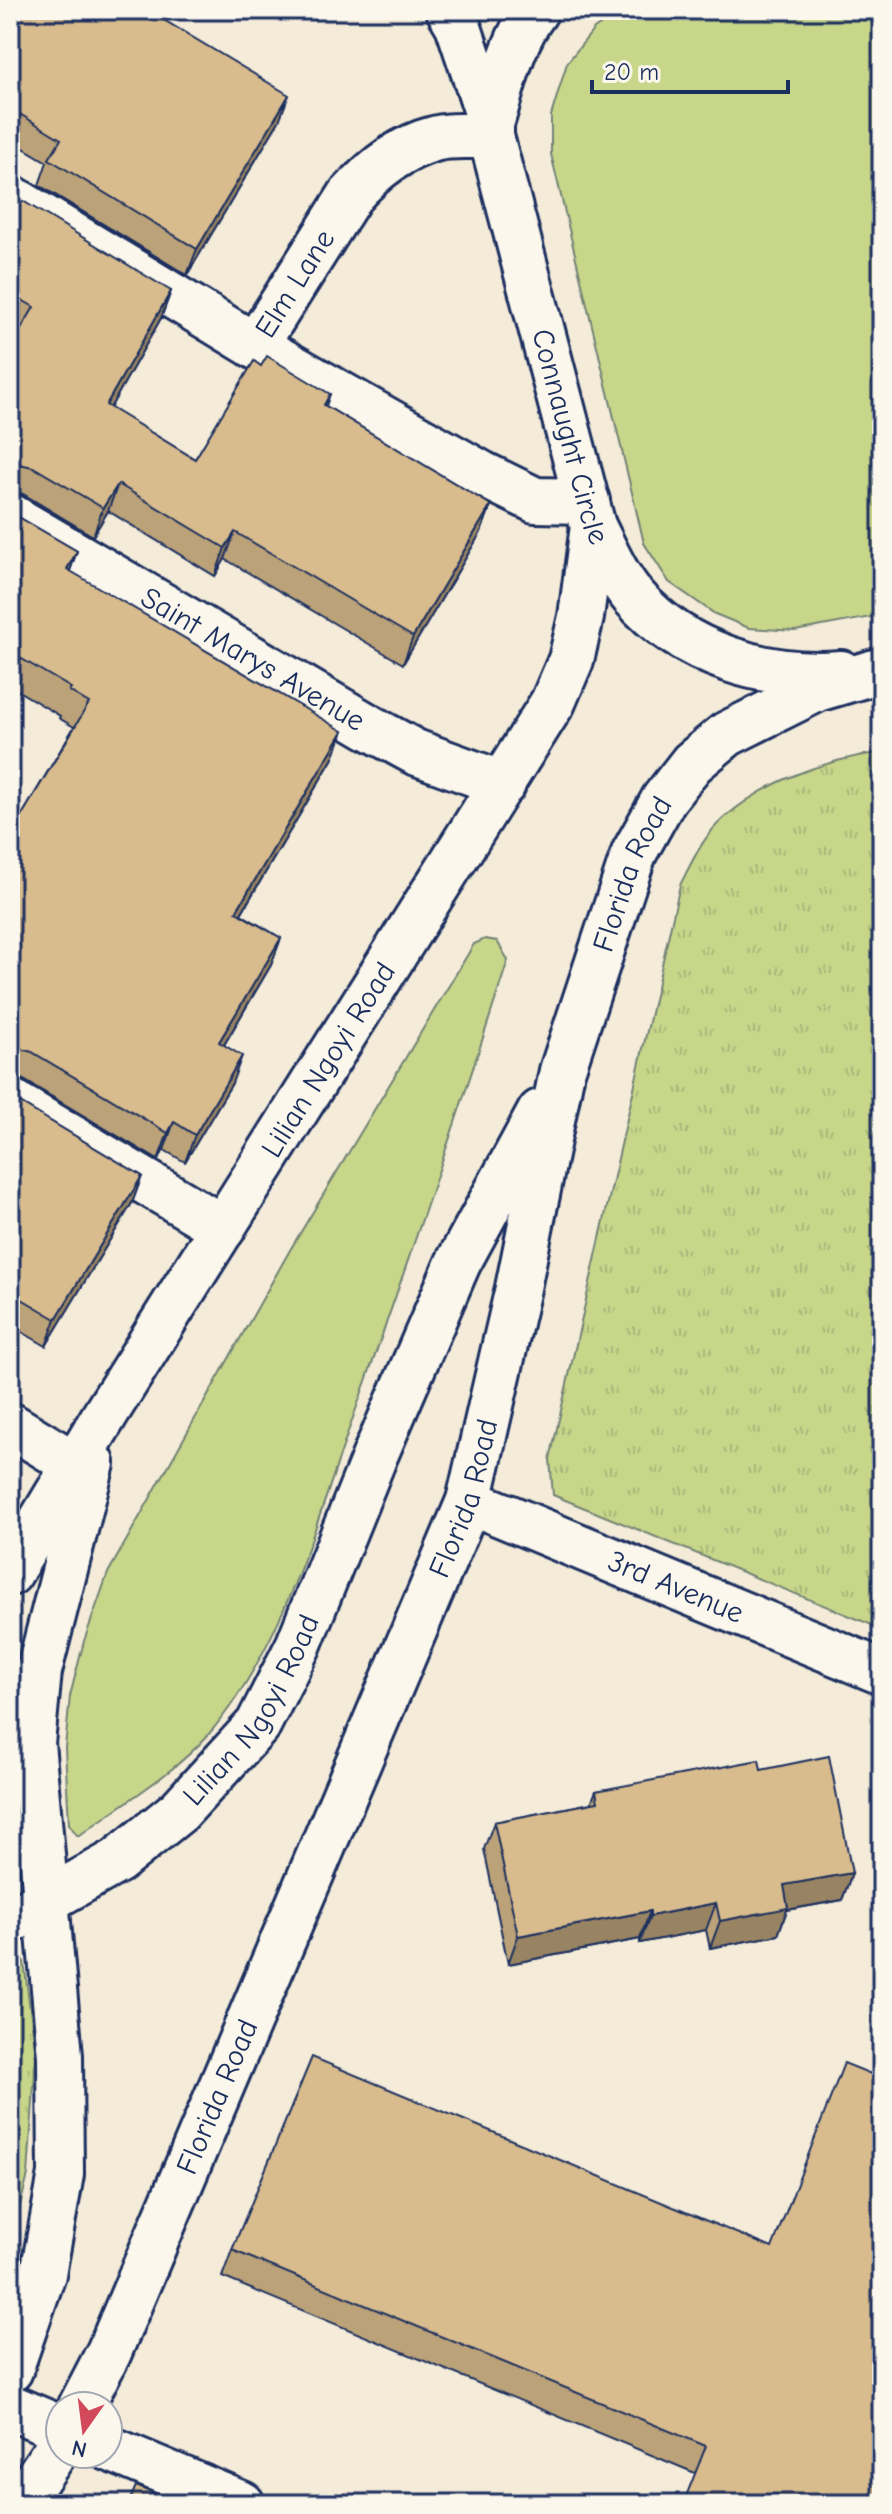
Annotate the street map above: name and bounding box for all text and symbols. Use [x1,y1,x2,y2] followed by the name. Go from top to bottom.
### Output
[592,44,788,94] scale bar
[604,58,659,86] text: 20 m
[248,223,342,344] street label: Elm Lane
[524,325,616,550] street label: Connaught Circle
[135,580,371,739] street label: Saint Marys Avenue
[586,791,680,956] street label: Florida Road
[254,956,403,1164] street label: Lilian Ngoyi Road
[422,1416,505,1583] street label: Florida Road
[603,1544,749,1631] street label: 3rd Avenue
[176,1610,327,1813] street label: Lilian Ngoyi Road
[169,2014,266,2180] street label: Florida Road
[44,2390,124,2470] north arrow
[69,2434,90,2463] text: N

